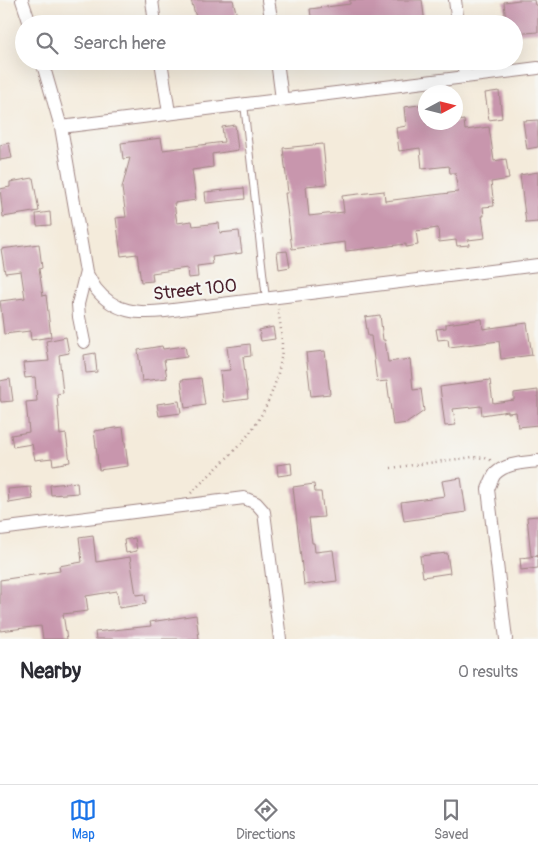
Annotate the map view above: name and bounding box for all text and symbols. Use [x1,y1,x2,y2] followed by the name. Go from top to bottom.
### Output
[15,15,523,70] search box
[33,29,61,57] icon: search
[73,31,166,55] text: Search here
[418,85,463,130] north arrow
[152,274,238,306] street label: Street 100
[20,658,81,685] text: Nearby
[458,662,518,682] text: 0 results
[69,796,97,843] tab: Map
[236,796,295,843] tab: Directions
[434,796,469,843] tab: Saved

